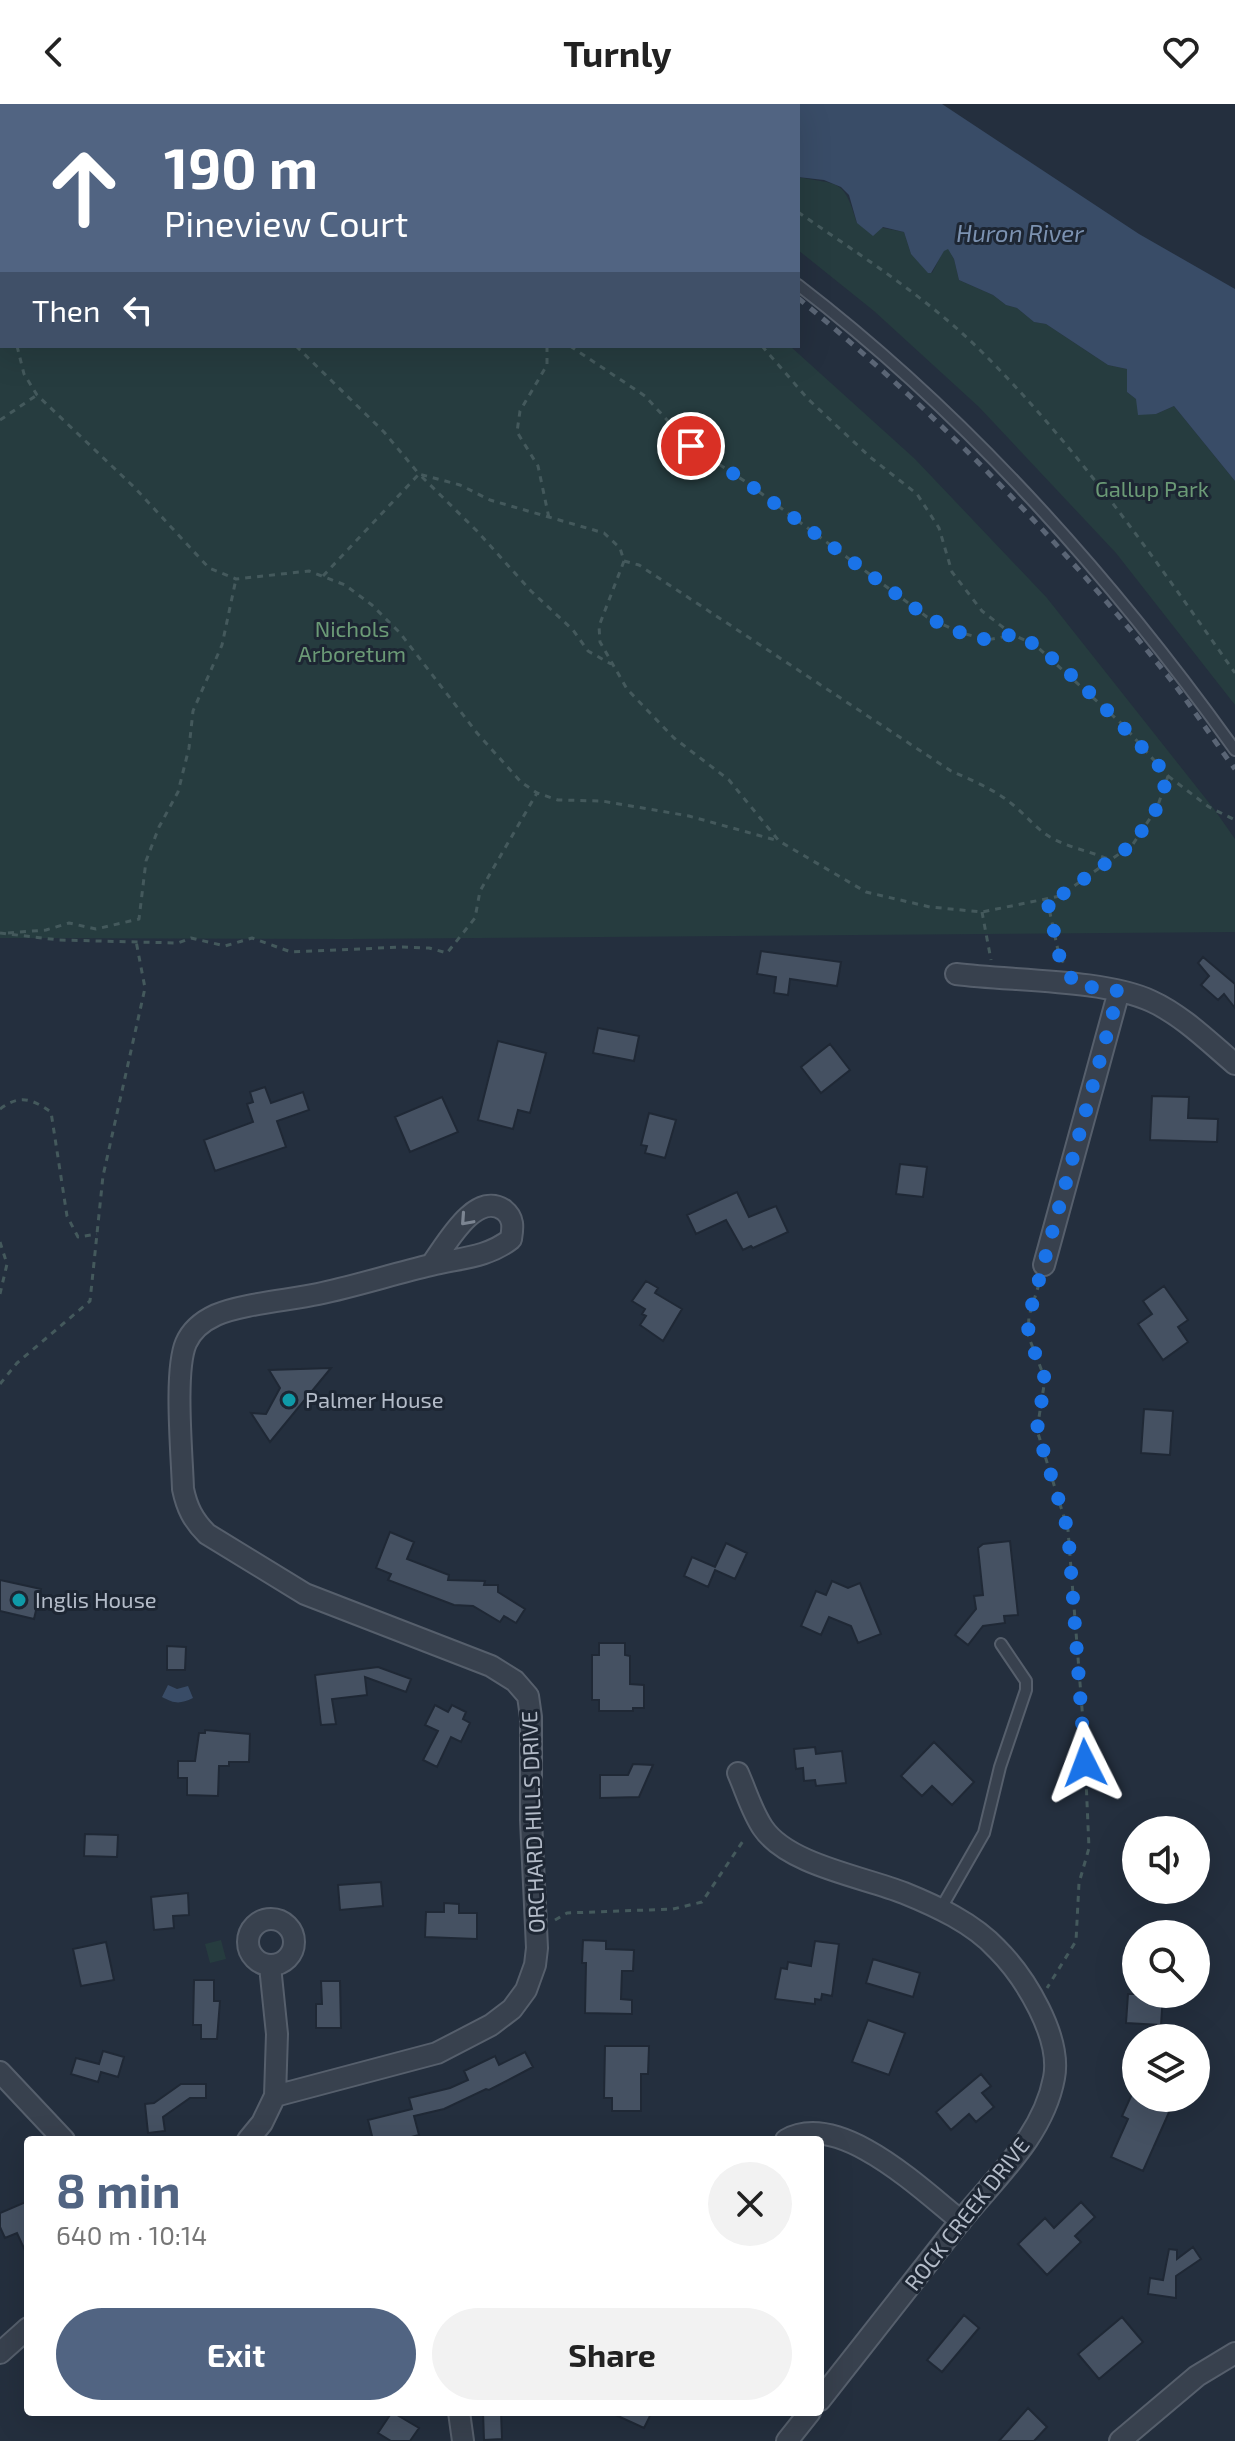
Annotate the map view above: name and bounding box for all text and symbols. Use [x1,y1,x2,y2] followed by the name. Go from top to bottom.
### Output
[32,30,76,74] icon: back
[1159,30,1203,74] icon: heart
[563,31,672,74] text: Turnly
[164,133,318,200] text: 190 m
[32,136,136,240] icon: ahead
[164,201,408,244] text: Pineview Court
[956,218,1084,247] water label: Huron River
[116,288,160,332] icon: left
[32,292,100,328] text: Then
[657,412,725,480] pin
[669,424,713,468] icon: arrive
[1095,475,1209,501] park label: Gallup Park
[298,615,406,666] park label: Nichols Arboretum
[461,1211,476,1225] one-way arrow
[305,1386,444,1412] place label: Palmer House
[280,1391,298,1409] marker: Palmer House
[35,1586,157,1612] place label: Inglis House
[10,1591,28,1609] marker: Inglis House
[515,1710,549,1934] street label: ORCHARD HILLS DRIVE
[1043,1721,1127,1805] position arrow
[1122,1816,1210,2112] map controls
[1122,1816,1210,1904] button: sound
[1122,1920,1210,2008] button: search
[1122,2024,1210,2112] button: layers
[899,2132,1034,2295] street label: ROCK CREEK DRIVE
[56,2160,181,2218] text: 8 min
[708,2162,792,2246] button: close
[56,2219,207,2250] text: 640 m · 10:14
[56,2308,416,2400] button: Exit
[432,2308,792,2400] button: Share

